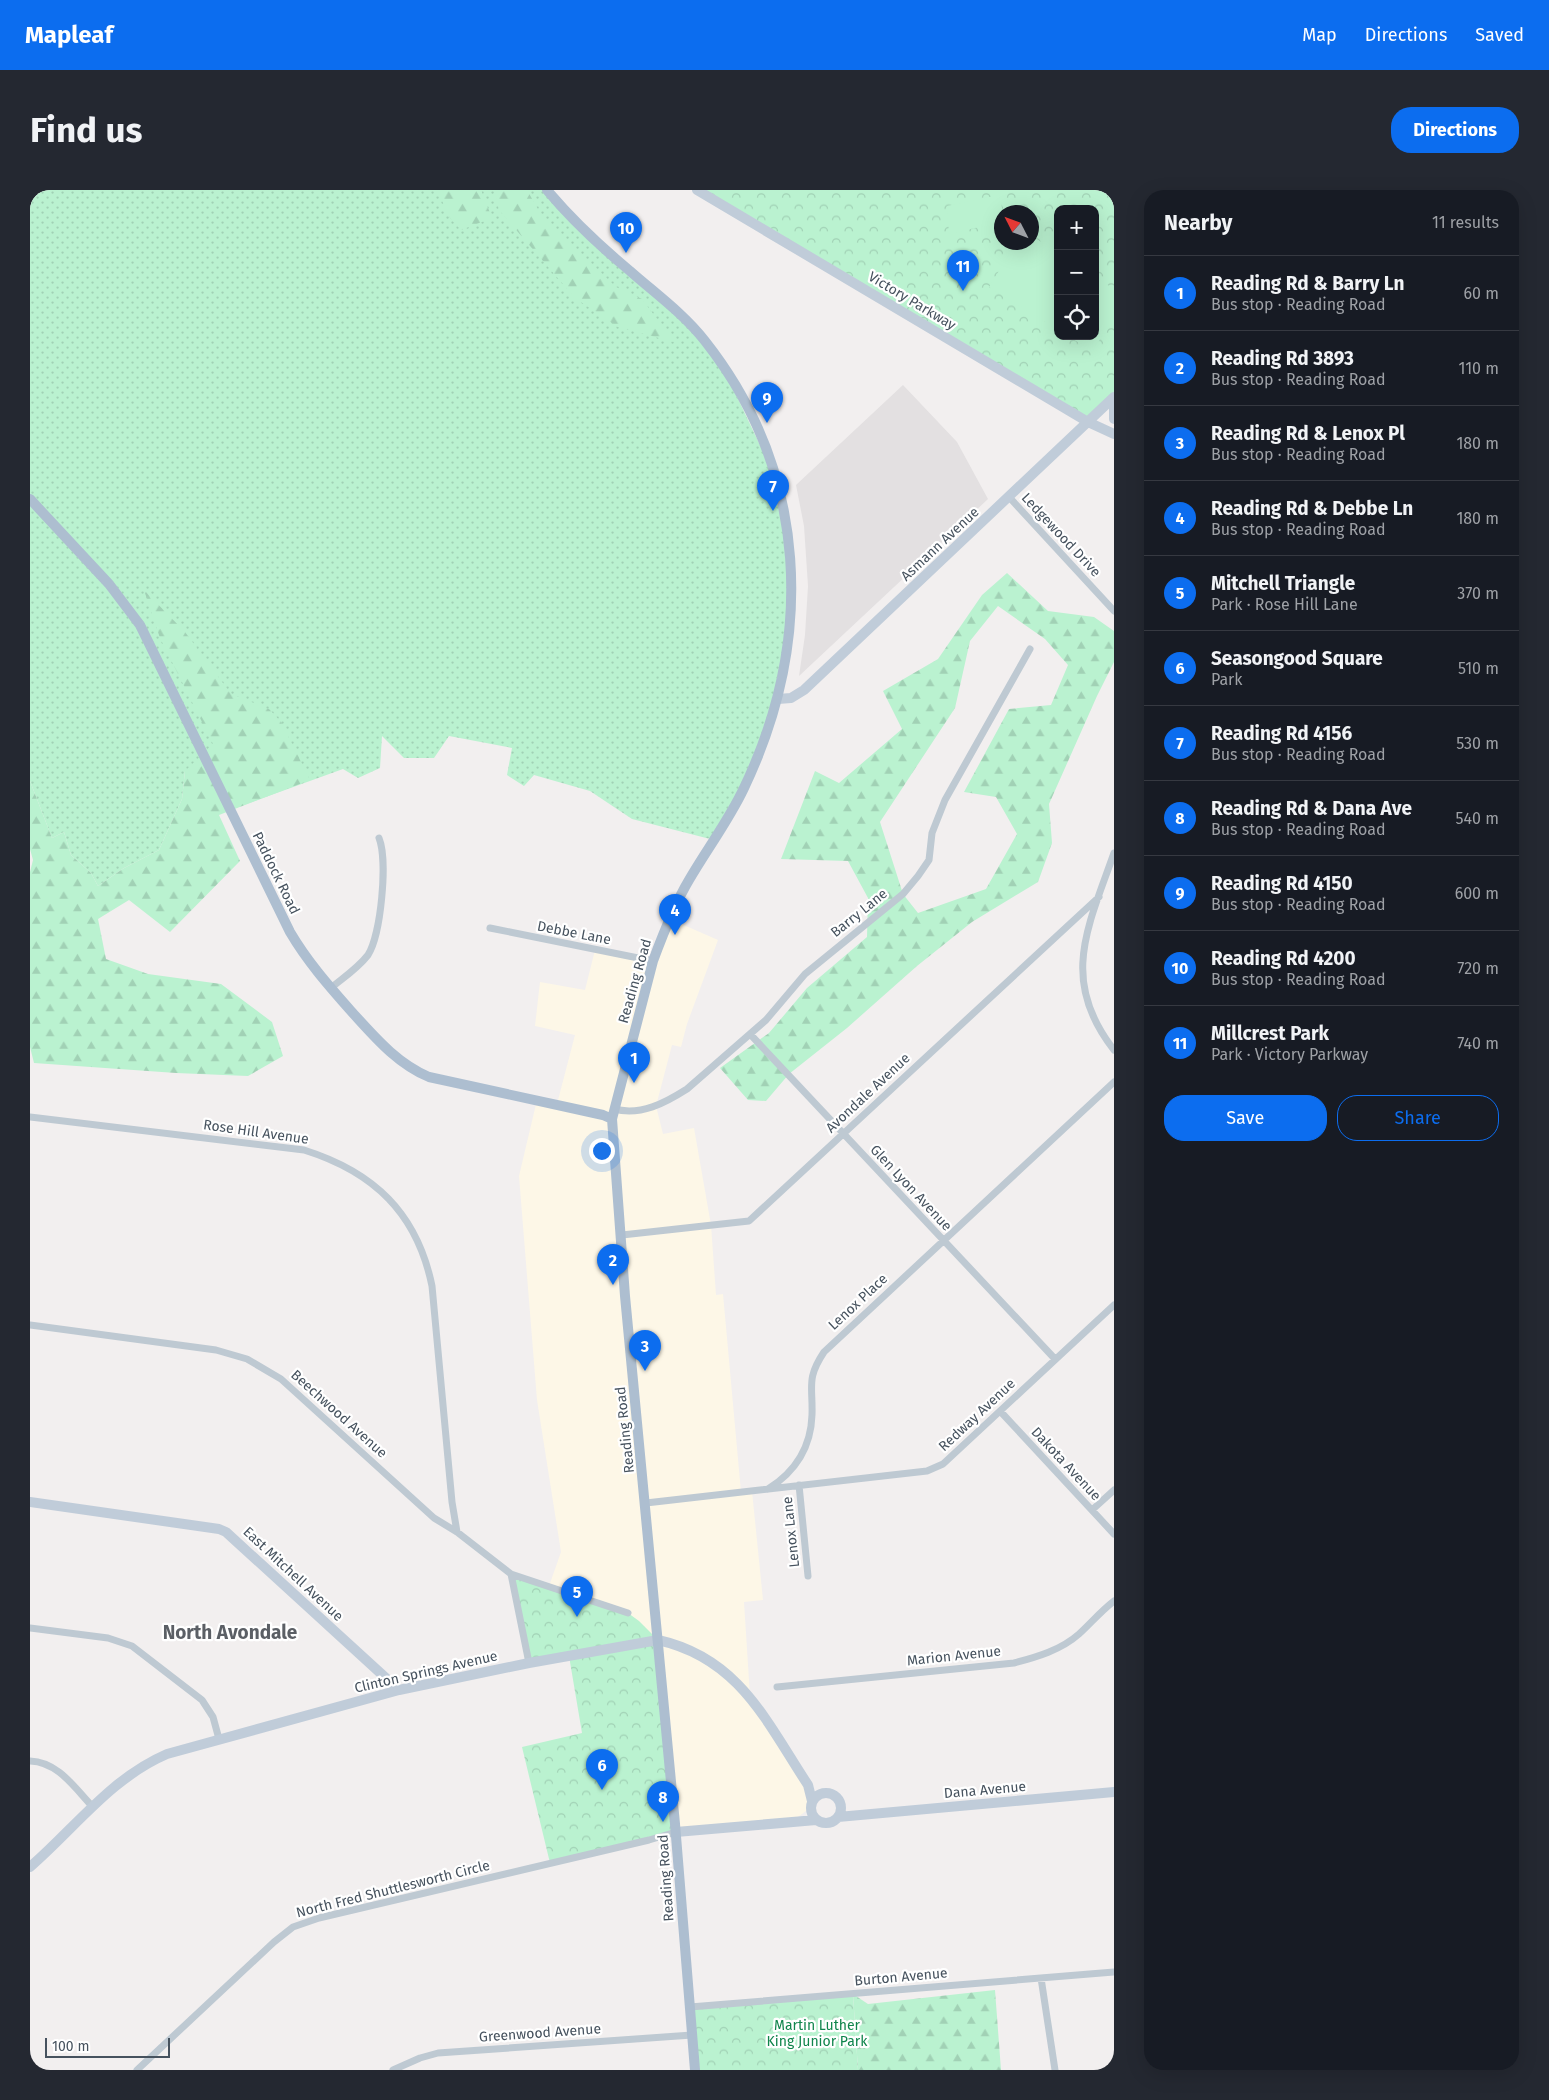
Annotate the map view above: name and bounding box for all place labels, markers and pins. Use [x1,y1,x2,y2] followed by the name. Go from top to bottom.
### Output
[610,212,642,253] pin: 10
[947,250,979,291] pin: 11
[751,382,783,423] pin: 9
[757,470,789,511] pin: 7
[659,894,691,935] pin: 4
[618,1042,650,1083] pin: 1
[597,1244,629,1285] pin: 2
[629,1330,661,1371] pin: 3
[561,1576,593,1617] pin: 5
[586,1749,618,1790] pin: 6
[647,1781,679,1822] pin: 8

